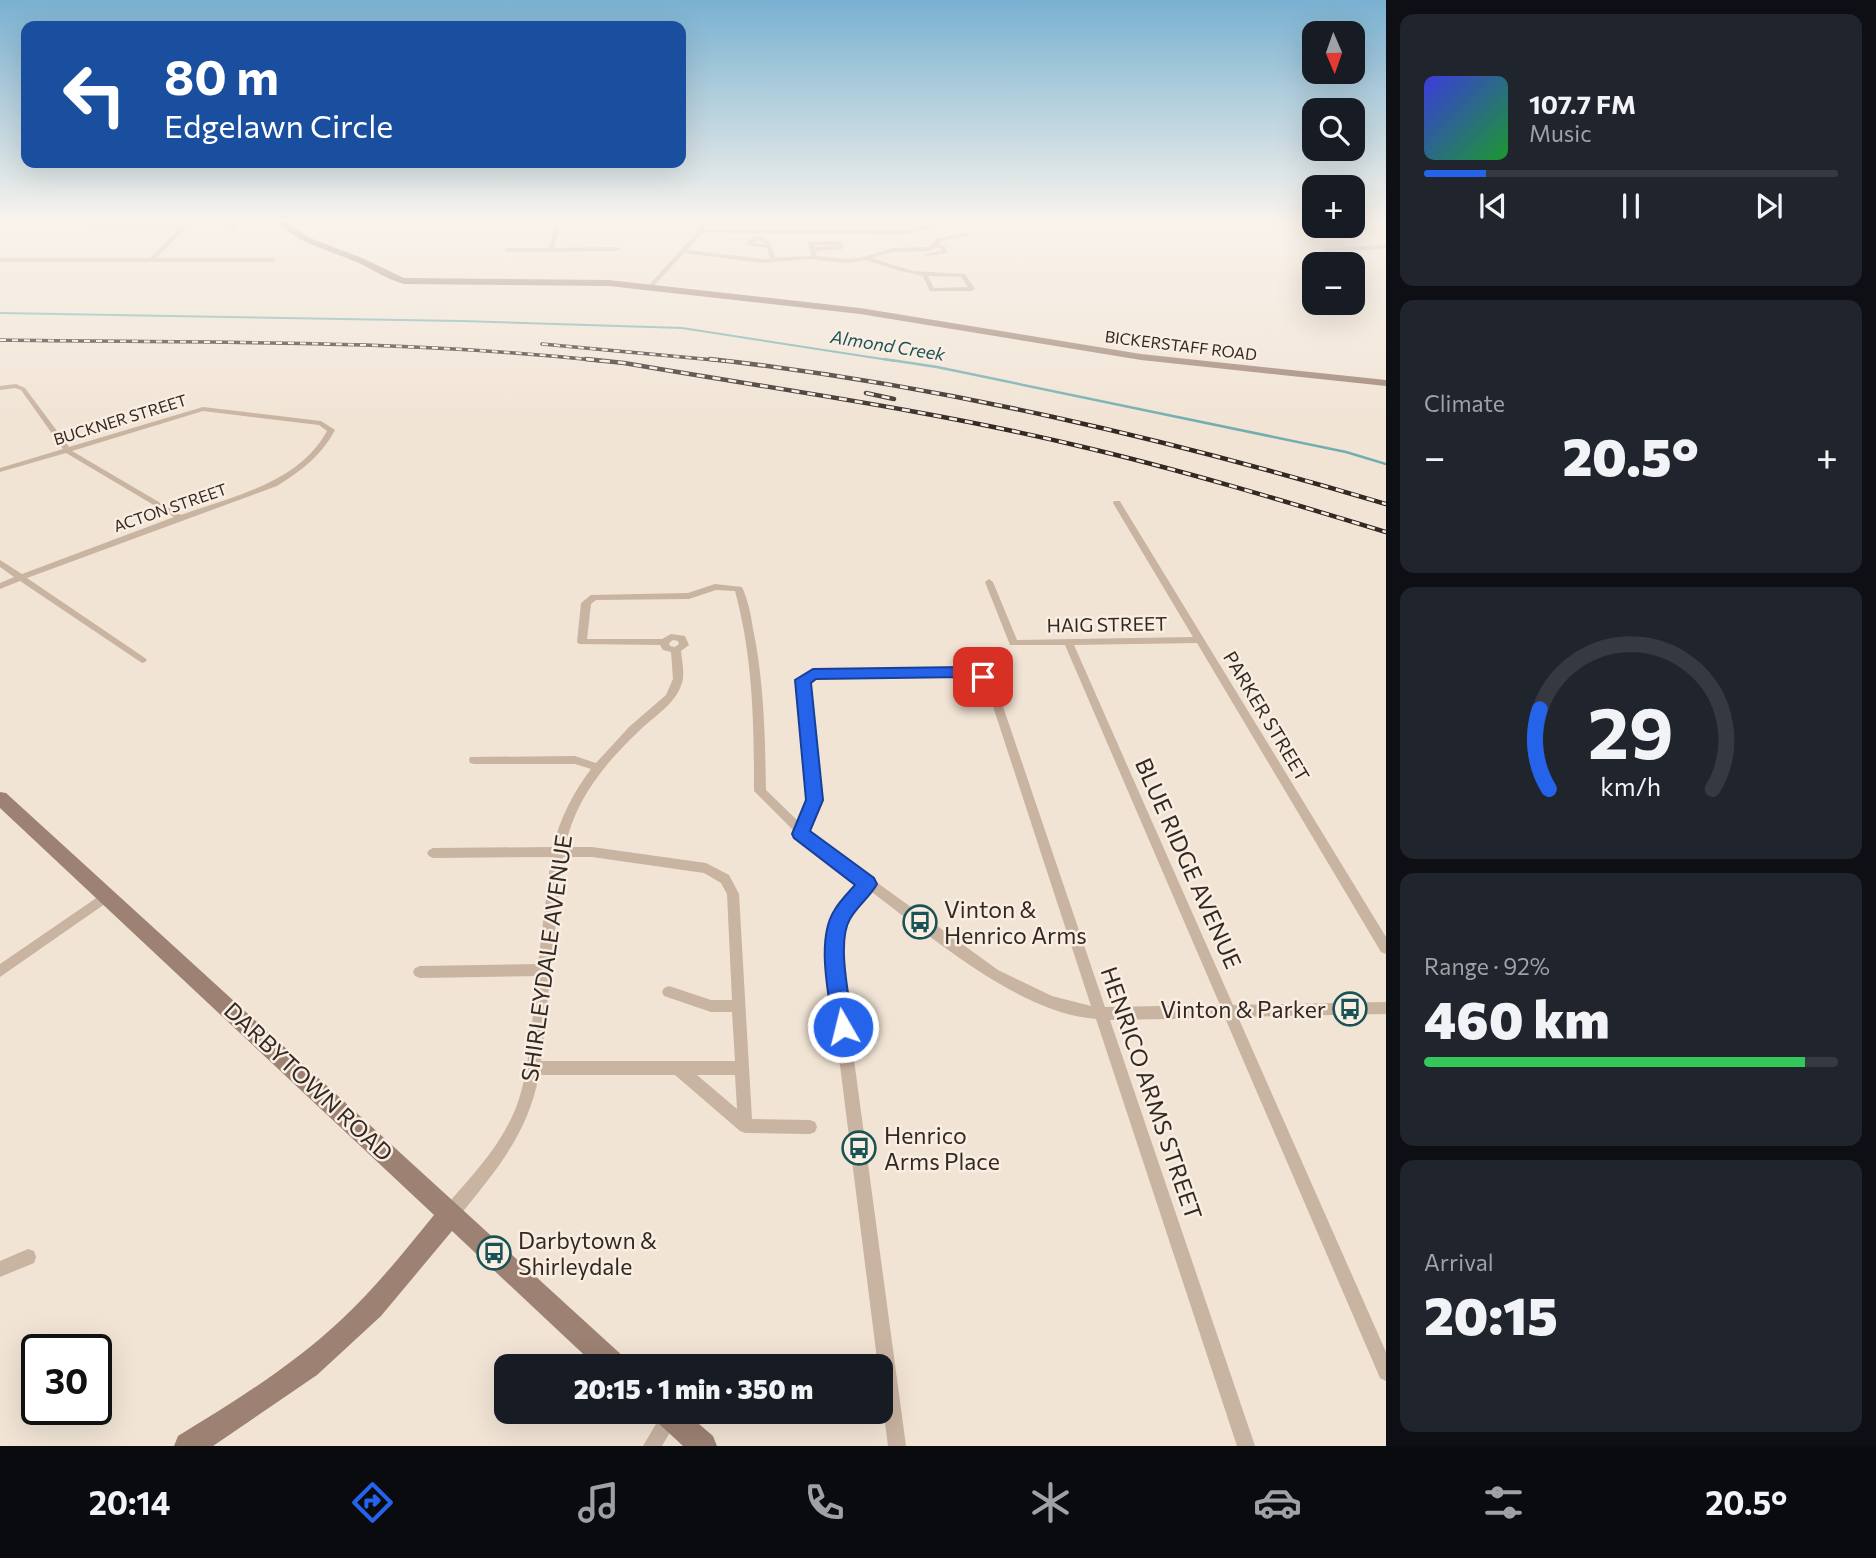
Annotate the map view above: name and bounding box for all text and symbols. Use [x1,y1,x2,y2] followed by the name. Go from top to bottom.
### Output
[1302,21,1365,84] north arrow
[1302,21,1365,315] map controls
[164,45,279,105] text: 80 m
[49,49,140,140] icon: left
[1529,88,1636,119] text: 107.7 FM
[1302,98,1365,161] button: search
[164,105,393,145] text: Edgelawn Circle
[1529,119,1592,147] text: Music
[1302,175,1365,238] button: +
[1474,187,1512,225] icon: previous
[1612,187,1650,225] icon: pause
[1750,187,1788,225] icon: next
[1302,252,1365,315] button: −
[828,325,948,365] water label: Almond Creek
[1104,326,1258,364] street label: BICKERSTAFF ROAD
[1424,389,1505,417] text: Climate
[51,390,189,448] street label: BUCKNER STREET
[1562,423,1699,487] text: 20.5°
[1424,432,1446,479] text: −
[1816,432,1838,479] text: +
[111,479,229,535] street label: ACTON STREET
[1046,611,1168,637] street label: HAIG STREET
[953,647,1013,707] pin
[1219,647,1315,785] street label: PARKER STREET
[964,658,1002,696] icon: arrive
[1588,685,1674,774] text: 29
[1130,753,1248,973] street label: BLUE RIDGE AVENUE
[1601,771,1661,801] text: km/h
[515,833,577,1083] street label: SHIRLEYDALE AVENUE
[944,895,1087,949] place label: Vinton & Henrico Arms
[901,903,939,941] bus stop icon: Vinton & Henrico Arms
[1424,952,1550,980] text: Range · 92%
[1096,963,1209,1223] street label: HENRICO ARMS STREET
[1424,986,1610,1050] text: 460 km
[806,990,880,1064] position arrow
[1331,990,1369,1028] bus stop icon: Vinton & Parker
[1160,995,1326,1023] place label: Vinton & Parker
[219,996,399,1166] street label: DARBYTOWN ROAD
[884,1121,1000,1175] place label: Henrico Arms Place
[840,1129,878,1167] bus stop icon: Henrico Arms Place
[518,1226,657,1280] place label: Darbytown & Shirleydale
[475,1234,513,1272] bus stop icon: Darbytown & Shirleydale
[1424,1248,1494,1276] text: Arrival
[1424,1282,1558,1346] text: 20:15
[21,1334,112,1425] speed limit sign: 30
[574,1373,813,1404] text: 20:15 · 1 min · 350 m
[348,1478,397,1527] icon: directions
[574,1478,623,1527] icon: music
[800,1478,849,1527] icon: phone
[1026,1478,1075,1527] icon: climate
[1253,1478,1302,1527] icon: car
[1479,1478,1528,1527] icon: filters
[89,1482,170,1522] text: 20:14
[1705,1482,1787,1522] text: 20.5°

